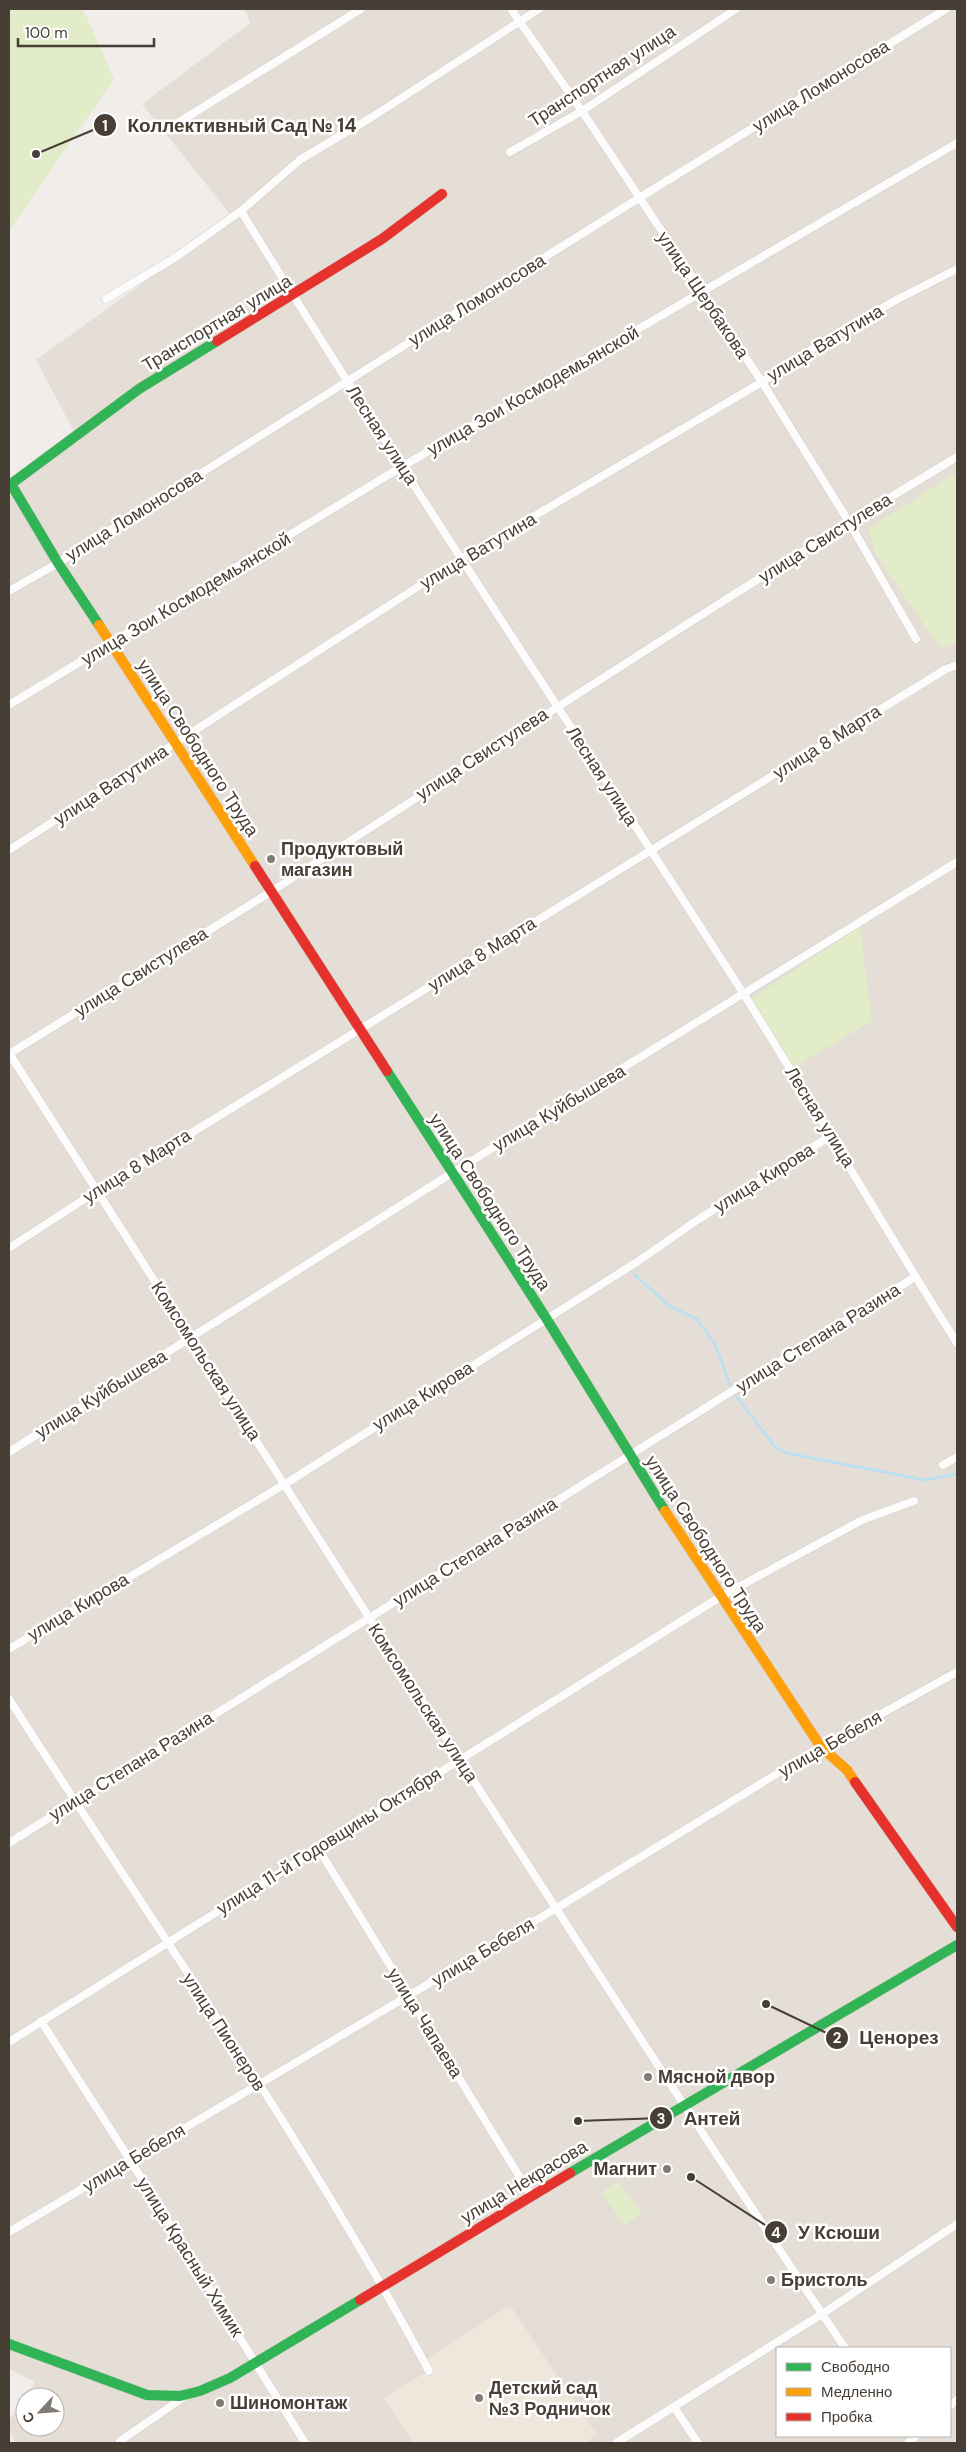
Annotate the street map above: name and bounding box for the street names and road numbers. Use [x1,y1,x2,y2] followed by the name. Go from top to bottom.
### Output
[524,19,681,133] street label: Транспортная улица
[748,34,895,138] street label: улица Ломоносова
[652,227,755,364] street label: улица Щербакова
[404,248,551,352] street label: улица Ломоносова
[138,268,297,377] street label: Транспортная улица
[762,298,888,387] street label: улица Ватутина
[423,320,643,462] street label: улица Зои Космодемьянской
[341,380,424,490] street label: Лесная улица
[61,463,208,567] street label: улица Ломоносова
[754,487,897,589] street label: улица Свистулева
[415,506,541,595] street label: улица Ватутина
[77,527,295,671] street label: улица Зои Космодемьянской
[132,655,265,842] street label: улица Свободного Труда
[769,699,886,785] street label: улица 8 Марта
[411,702,553,806] street label: улица Свистулева
[561,721,644,831] street label: Лесная улица
[49,739,174,831] street label: улица Ватутина
[424,911,541,997] street label: улица 8 Марта
[70,921,213,1023] street label: улица Свистулева
[488,1058,631,1157] street label: улица Куйбышева
[779,1062,861,1173] street label: Лесная улица
[424,1109,557,1296] street label: улица Свободного Труда
[79,1123,196,1209] street label: улица 8 Марта
[709,1137,820,1218] street label: улица Кирова
[145,1277,267,1446] street label: Комсомольская улица
[731,1277,905,1398] street label: улица Степана Разина
[31,1343,172,1444] street label: улица Куйбышева
[368,1355,479,1436] street label: улица Кирова
[640,1451,773,1638] street label: улица Свободного Труда
[388,1491,562,1612] street label: улица Степана Разина
[23,1567,134,1647] street label: улица Кирова
[362,1619,484,1788] street label: Комсомольская улица
[44,1705,218,1826] street label: улица Степана Разина
[774,1705,886,1783] street label: улица Бебеля
[212,1762,446,1920] street label: улица 11-й Годовщины Октября
[427,1912,539,1992] street label: улица Бебеля
[382,1963,469,2083] street label: улица Чапаева
[177,1968,271,2096] street label: улица Пионеров
[78,2118,190,2198] street label: улица Бебеля
[456,2134,593,2229] street label: улица Некрасова
[131,2173,249,2341] street label: улица Красный Химик

